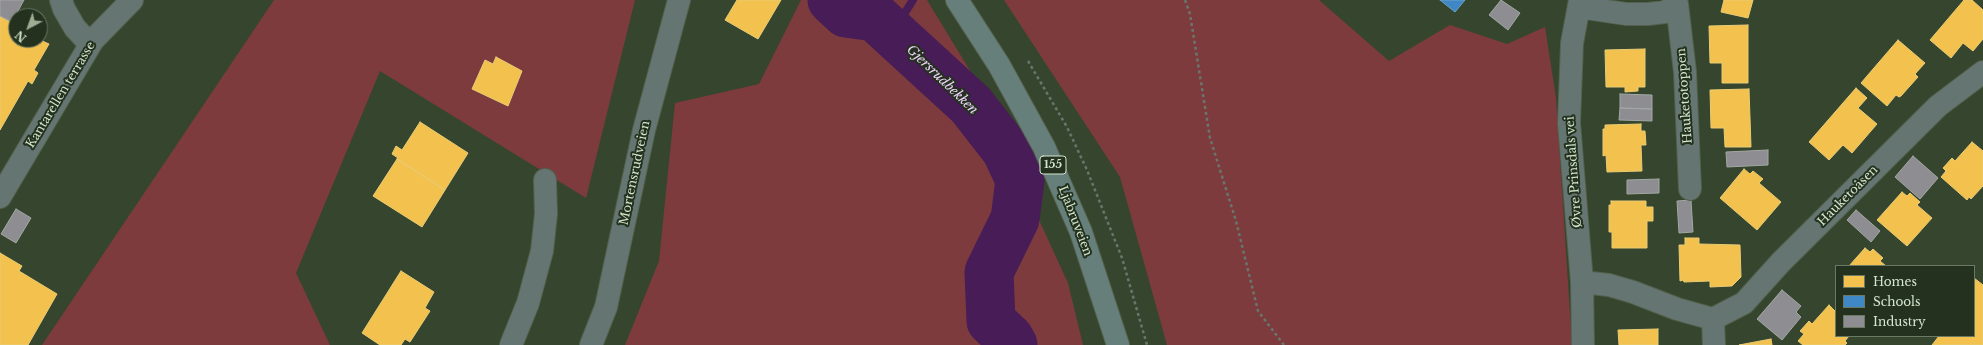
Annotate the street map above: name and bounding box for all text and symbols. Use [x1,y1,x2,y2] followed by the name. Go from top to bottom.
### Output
[8,8,48,48] north arrow
[12,28,29,45] text: N
[24,39,98,151] street label: Kantarellen terrasse
[903,42,981,118] water label: Gjersrudbekken
[1674,48,1696,144] street label: Hauketotoppen
[1563,116,1585,228] street label: Øvre Prinsdals vei
[617,119,653,227] street label: Mortensrudveien
[1040,156,1066,174] road number: 155
[1815,163,1881,229] street label: Hauketoåsen
[1055,184,1095,258] street label: Ljabruveien
[1835,265,1975,337] legend
[1873,274,1917,289] text: Homes
[1873,294,1920,309] text: Schools
[1873,314,1926,329] text: Industry

